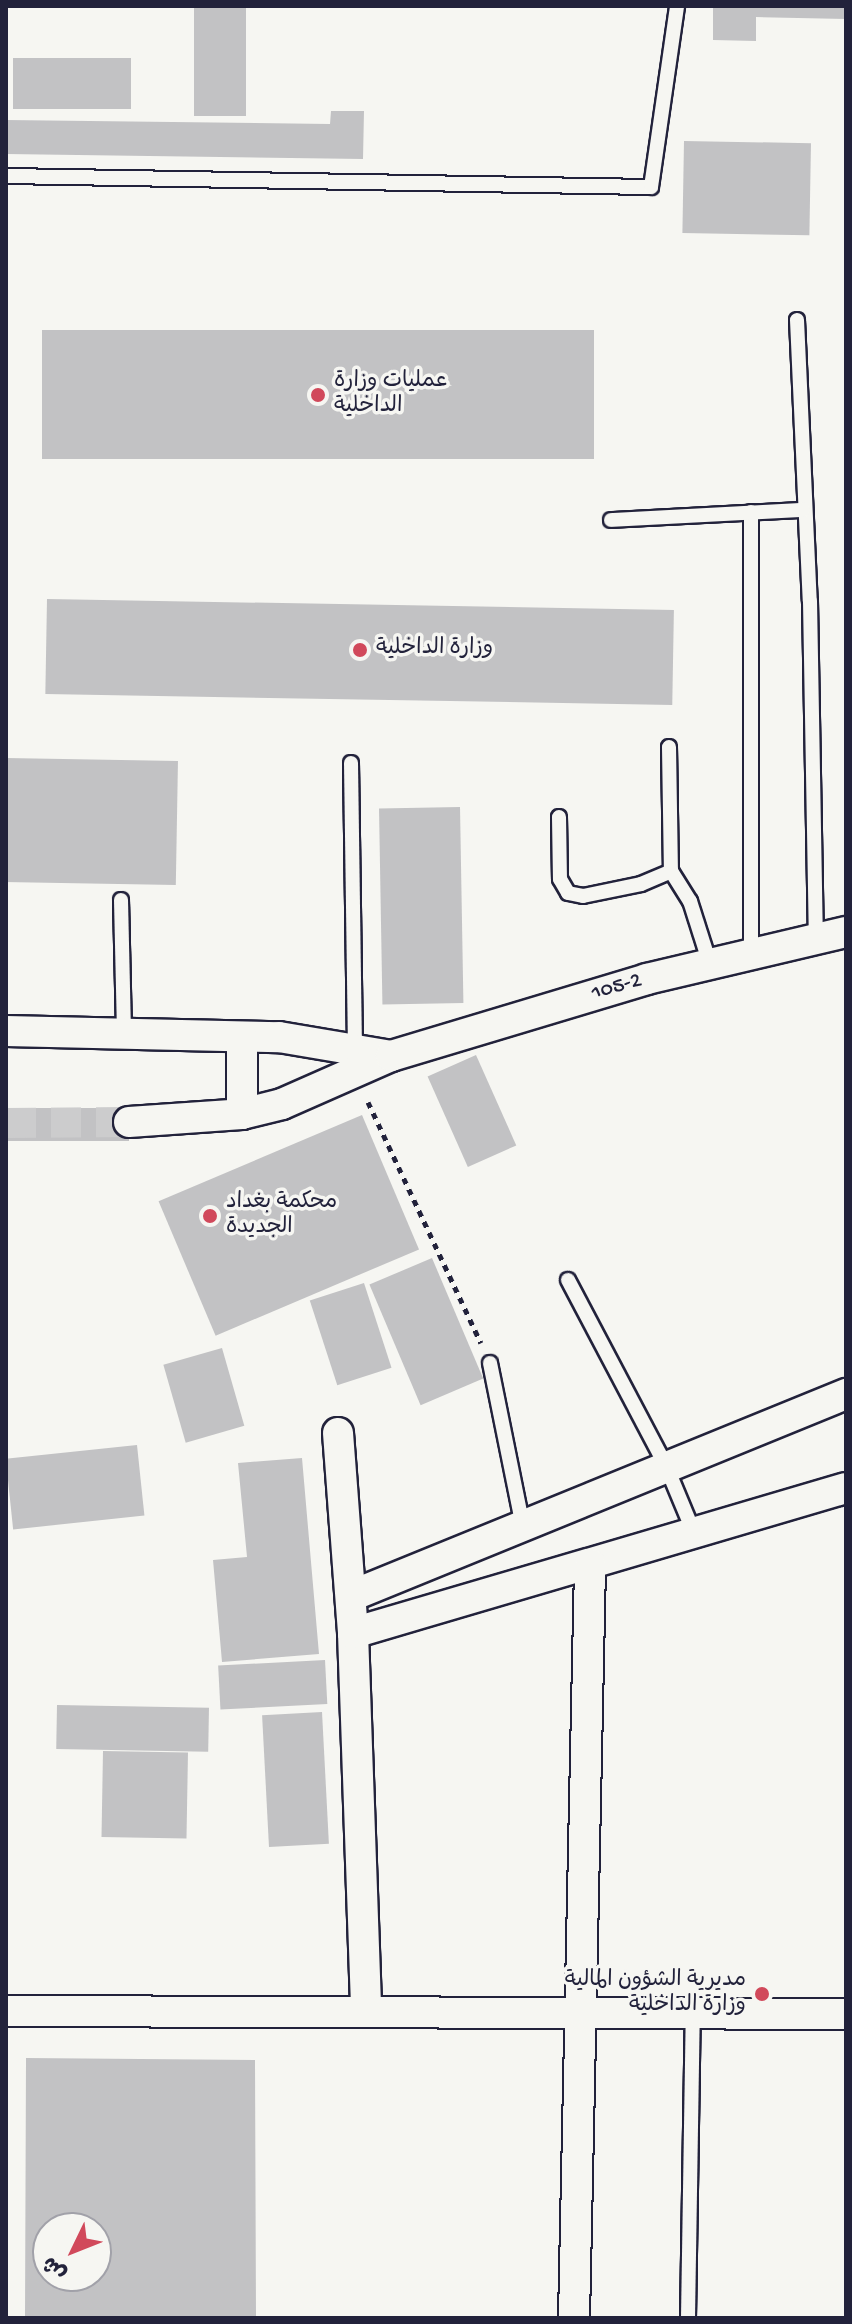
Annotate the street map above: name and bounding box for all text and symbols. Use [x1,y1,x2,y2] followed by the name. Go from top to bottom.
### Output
[334,369,447,420] place label: عمليات وزارة الداخلية
[309,386,327,404] marker: عمليات وزارة الداخلية
[376,637,493,663] place label: وزارة الداخلية
[351,641,369,659] marker: وزارة الداخلية
[589,968,645,1008] street label: 105-2
[226,1190,337,1242] place label: محكمة بغداد الجديدة
[201,1207,219,1225] marker: محكمة بغداد الجديدة
[565,1968,746,2020] place label: مديرية الشؤون المالية وزارة الداخلية
[753,1985,771,2003] marker: مديرية الشؤون المالية وزارة الداخلية
[32,2212,112,2292] north arrow
[38,2249,74,2285] text: ش

